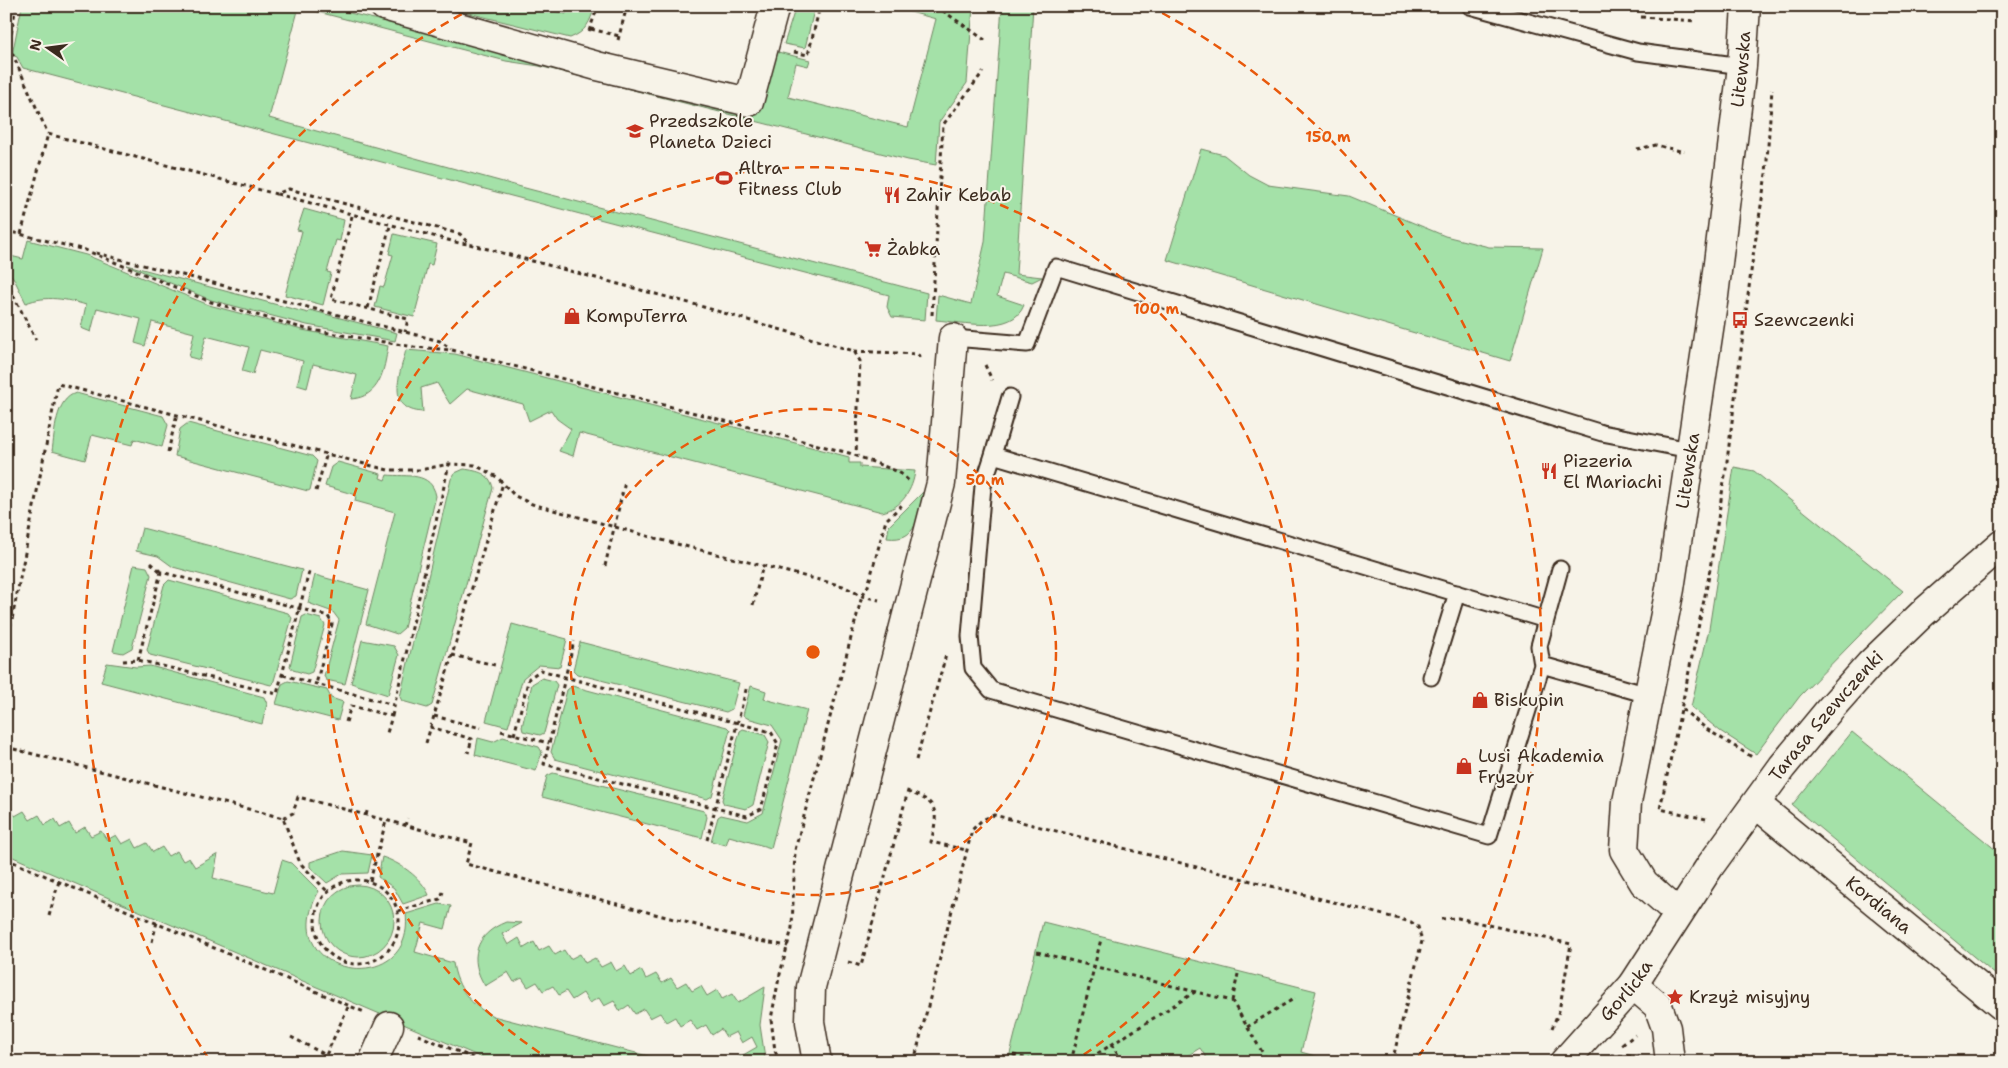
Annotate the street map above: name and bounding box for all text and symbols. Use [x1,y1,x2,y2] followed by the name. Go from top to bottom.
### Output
[22,22,72,72] north arrow
[1725,30,1756,109] street label: Litewska
[25,37,45,52] text: N
[649,109,772,154] place label: Przedszkole Planeta Dzieci
[625,121,645,141] school or university icon: Przedszkole Planeta Dzieci
[1305,127,1351,147] text: 150 m
[738,156,842,201] place label: Altra Fitness Club
[714,168,734,188] sports icon: Altra Fitness Club
[906,183,1011,207] place label: Zahir Kebab
[882,185,902,205] restaurant icon: Zahir Kebab
[887,237,940,261] place label: Żabka
[863,239,883,259] supermarket icon: Żabka
[1133,299,1179,319] text: 100 m
[586,304,687,328] place label: KompuTerra
[562,306,582,326] shop icon: KompuTerra
[1754,308,1855,332] place label: Szewczenki
[1730,310,1750,330] bus stop icon: Szewczenki
[1670,431,1705,510] street label: Litewska
[1563,449,1662,494] place label: Pizzeria El Mariachi
[1539,461,1559,481] restaurant icon: Pizzeria El Mariachi
[966,470,1005,490] text: 50 m
[804,643,822,661] centre of rings
[1763,645,1889,786] street label: Tarasa Szewczenki
[1494,688,1564,712] place label: Biskupin
[1470,690,1490,710] shop icon: Biskupin
[1478,744,1604,789] place label: Lusi Akademia Fryzur
[1454,756,1474,776] shop icon: Lusi Akademia Fryzur
[1841,871,1917,939] street label: Kordiana
[1594,955,1658,1026] street label: Gorlicka
[1689,985,1810,1009] place label: Krzyż misyjny
[1665,987,1685,1007] place icon: Krzyż misyjny

